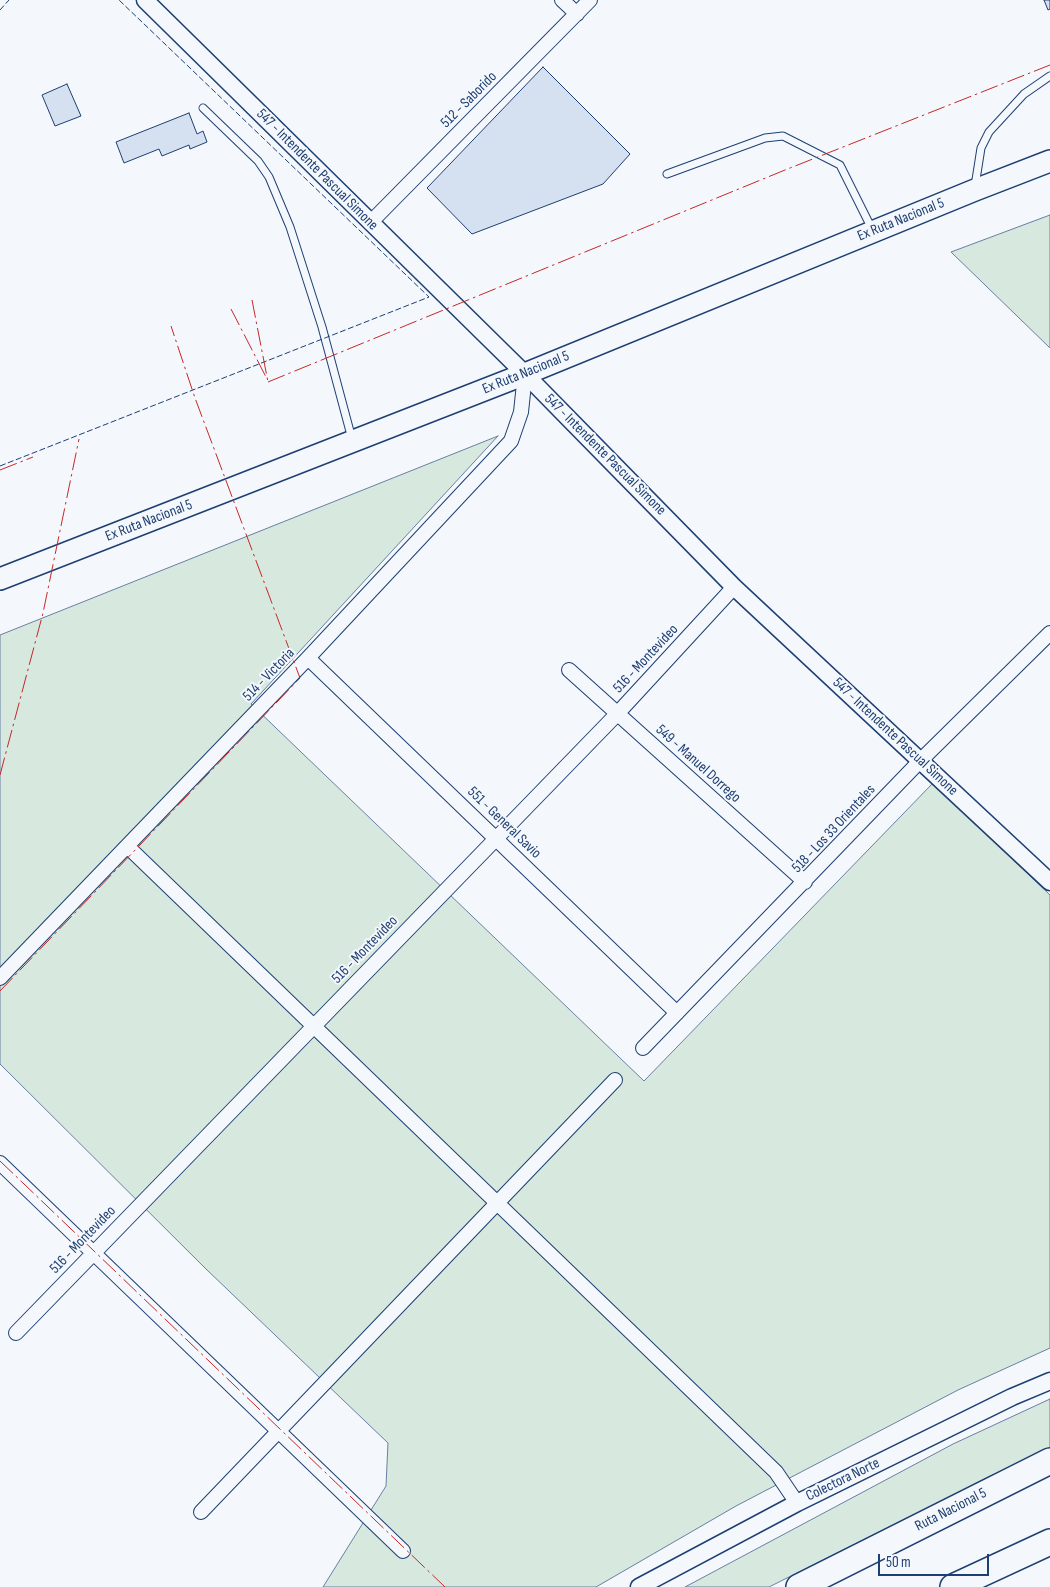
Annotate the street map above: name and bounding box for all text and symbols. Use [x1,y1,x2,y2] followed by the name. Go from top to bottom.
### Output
[437,68,501,132] street label: 512 - Saborido
[252,105,382,235] street label: 547 - Intendente Pascual Simone
[855,194,947,246] street label: Ex Ruta Nacional 5
[480,347,572,399] street label: Ex Ruta Nacional 5
[540,390,670,520] street label: 547 - Intendente Pascual Simone
[103,496,195,546] street label: Ex Ruta Nacional 5
[610,621,682,697] street label: 516 - Montevideo
[239,645,299,705] street label: 514 - Victoria
[829,674,961,800] street label: 547 - Intendente Pascual Simone
[652,721,744,807] street label: 549 - Manuel Dorrego
[789,781,879,877] street label: 518 - Los 33 Orientales
[463,783,545,863] street label: 551 - General Savio
[328,912,402,988] street label: 516 - Montevideo
[46,1202,120,1278] street label: 516 - Montevideo
[803,1454,883,1506] street label: Colectora Norte
[912,1484,990,1536] street label: Ruta Nacional 5
[880,1544,991,1576] scale bar
[886,1553,911,1572] text: 50 m

